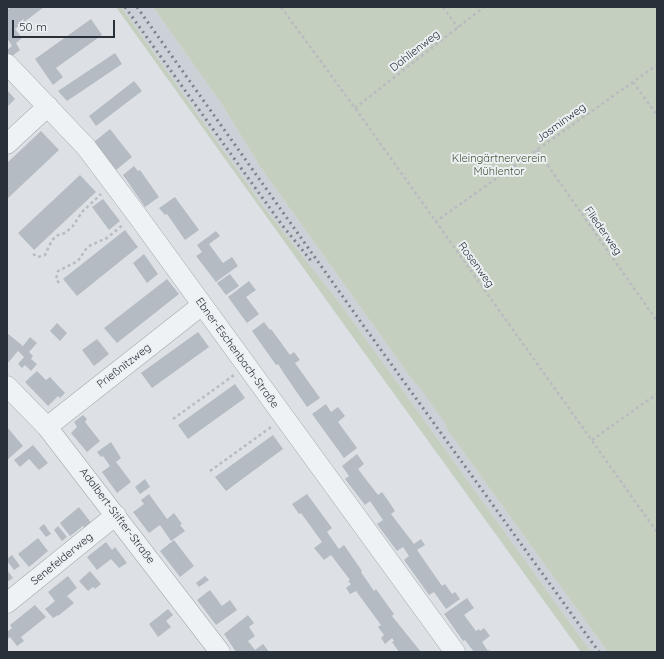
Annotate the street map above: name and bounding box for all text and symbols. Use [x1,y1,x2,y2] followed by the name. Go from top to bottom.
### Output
[14,12,117,38] scale bar
[19,19,47,34] text: 50 m
[387,27,443,75] street label: Dahlienweg
[534,101,588,145] street label: Jasminweg
[452,152,546,178] park label: Kleingärtnerverein Mühlentor
[581,204,625,258] street label: Fliederweg
[455,240,497,290] street label: Rosenweg
[193,295,281,411] street label: Ebner-Eschenbach-Straße
[94,341,154,391] street label: Prießnitzweg
[77,466,157,566] street label: Adalbert-Stifter-Straße
[28,530,96,588] street label: Senefelderweg

